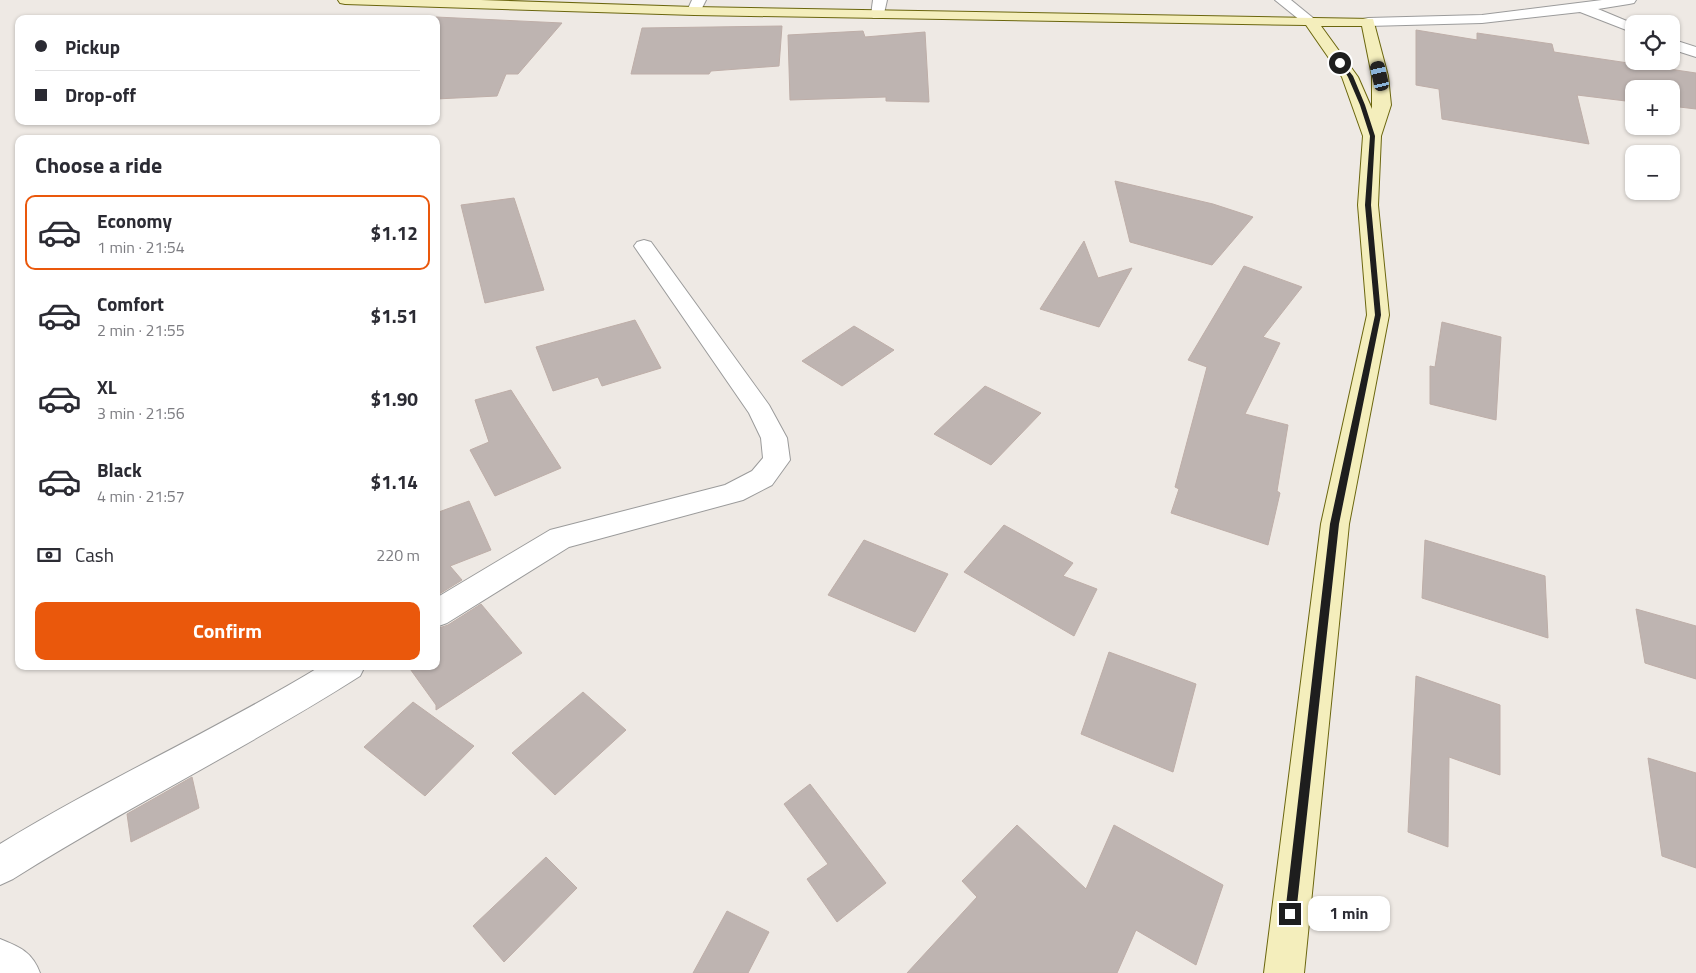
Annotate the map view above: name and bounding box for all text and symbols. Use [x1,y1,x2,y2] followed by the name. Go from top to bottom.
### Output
[1625,15,1680,200] map controls
[1625,15,1680,70] button: locate
[65,32,120,61] text: Pickup
[1329,52,1351,74] route start
[1369,60,1390,92] car
[65,80,136,109] text: Drop-off
[1625,80,1680,135] button: +
[1625,145,1680,200] button: −
[35,148,162,182] text: Choose a ride
[97,206,172,235] text: Economy
[37,210,82,255] icon: car
[371,218,418,247] text: $1.12
[97,235,185,259] text: 1 min · 21:54
[97,289,164,318] text: Comfort
[37,293,82,338] icon: car
[371,301,418,330] text: $1.51
[97,318,185,342] text: 2 min · 21:55
[97,372,117,401] text: XL
[37,376,82,421] icon: car
[371,384,418,413] text: $1.90
[97,401,185,425] text: 3 min · 21:56
[97,455,142,484] text: Black
[37,459,82,504] icon: car
[371,467,418,496] text: $1.14
[97,484,185,508] text: 4 min · 21:57
[75,540,114,569] text: Cash
[35,541,63,569] icon: cash
[376,543,420,567] text: 220 m
[35,602,420,660] button: Confirm
[1308,896,1390,932] callout: 1 min
[1330,901,1368,925] text: 1 min
[1279,903,1301,925] route end

